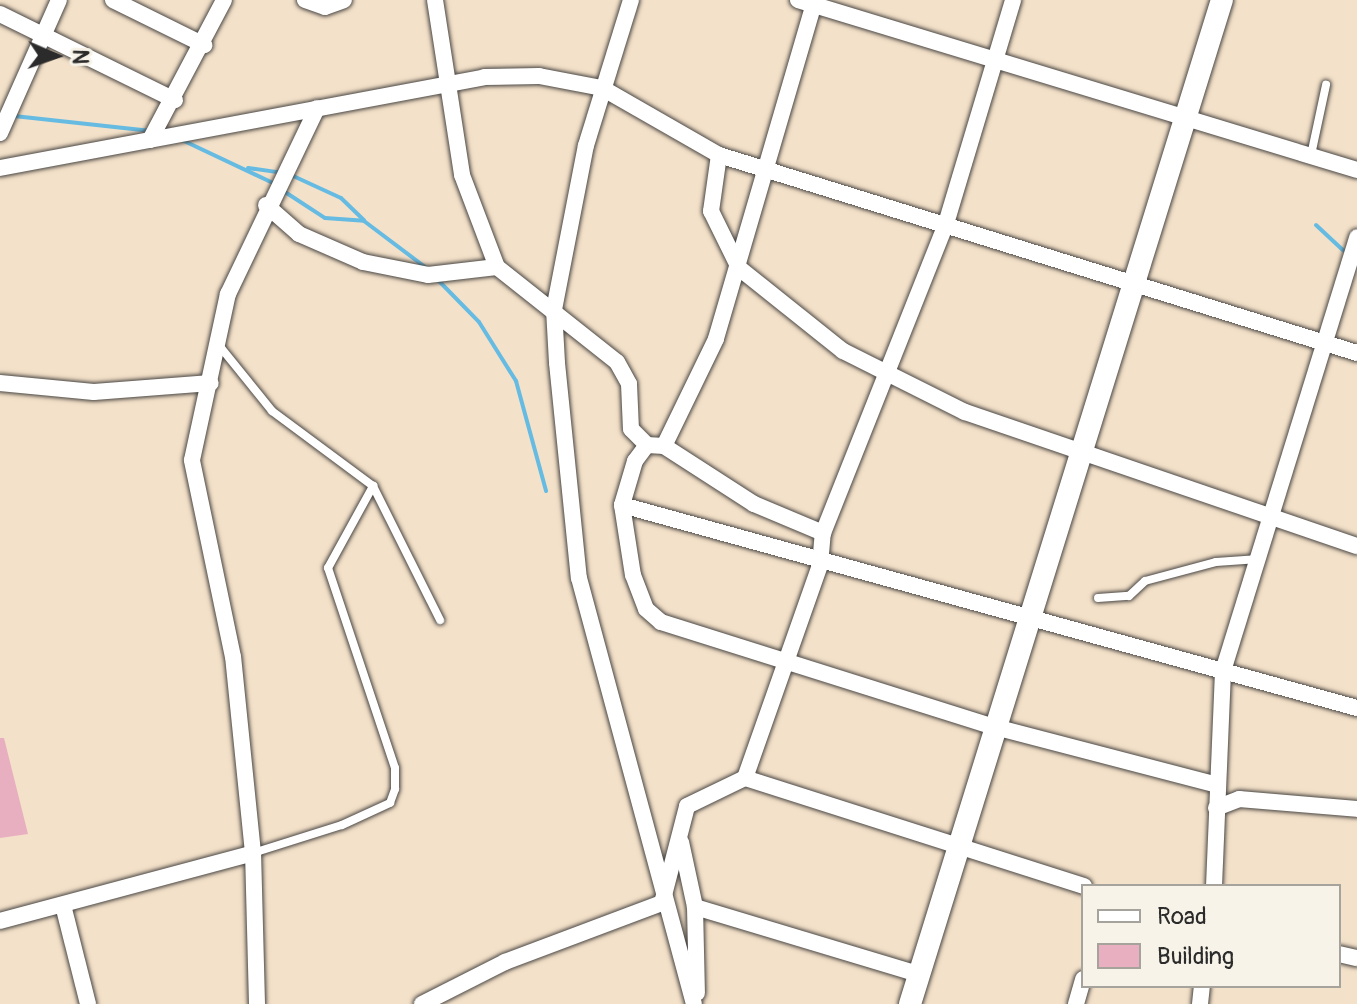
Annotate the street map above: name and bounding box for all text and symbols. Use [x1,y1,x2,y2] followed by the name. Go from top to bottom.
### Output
[16,16,96,96] north arrow
[66,49,94,65] text: N
[1081,884,1341,988] legend
[1157,902,1207,931] text: Road
[1157,942,1234,971] text: Building

